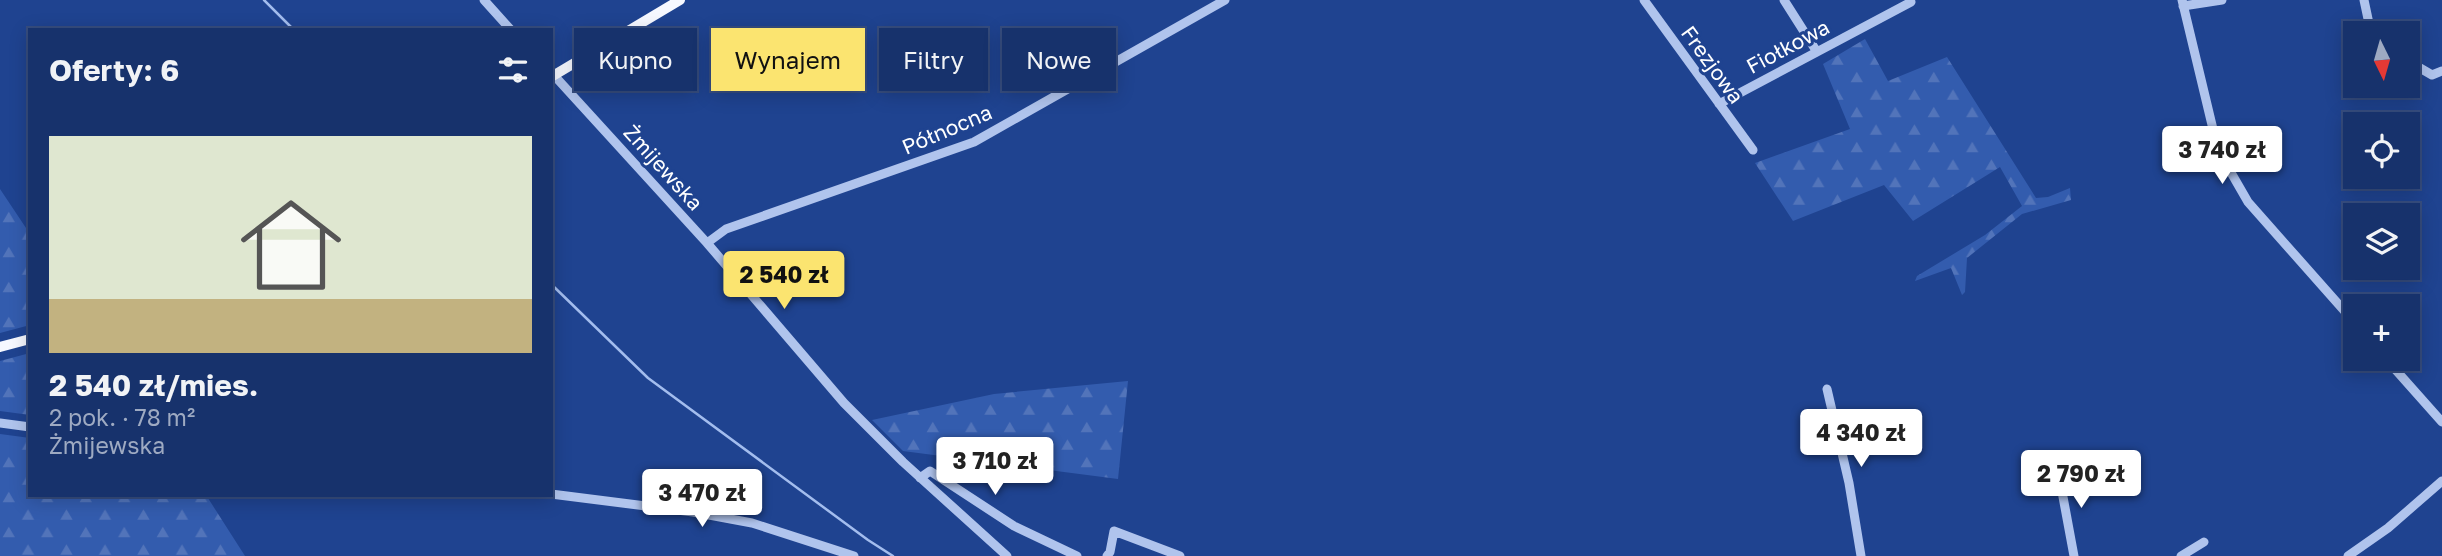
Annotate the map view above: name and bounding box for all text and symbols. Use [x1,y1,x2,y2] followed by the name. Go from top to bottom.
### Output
[1742,13,1834,79] street label: Fiołkowa
[1676,20,1750,108] street label: Frezjowa
[2343,21,2420,98] north arrow
[2343,21,2420,371] map controls
[574,28,697,91] chip: Kupno
[711,28,865,91] chip: Wynajem
[879,28,988,91] chip: Filtry
[1002,28,1116,91] chip: Nowe
[494,51,532,89] icon: filters
[49,52,179,88] text: Oferty: 6
[898,99,996,160] street label: Północna
[2343,112,2420,189] button: locate
[619,119,709,215] street label: Żmijewska
[2150,127,2294,186] pin: 3 740 zł
[2178,135,2266,163] text: 3 740 zł
[228,182,354,308] icon: home
[2343,203,2420,280] button: layers
[712,252,856,311] pin: 2 540 zł
[739,260,829,288] text: 2 540 zł
[2343,294,2420,371] button: +
[49,367,258,403] text: 2 540 zł/mies.
[49,403,195,431] text: 2 pok. · 78 m²
[1789,410,1933,469] pin: 4 340 zł
[1816,418,1906,446] text: 4 340 zł
[49,431,165,459] text: Żmijewska
[923,438,1067,497] pin: 3 710 zł
[952,446,1038,474] text: 3 710 zł
[2009,450,2153,510] pin: 2 790 zł
[2037,459,2125,487] text: 2 790 zł
[630,470,774,529] pin: 3 470 zł
[658,478,746,506] text: 3 470 zł

